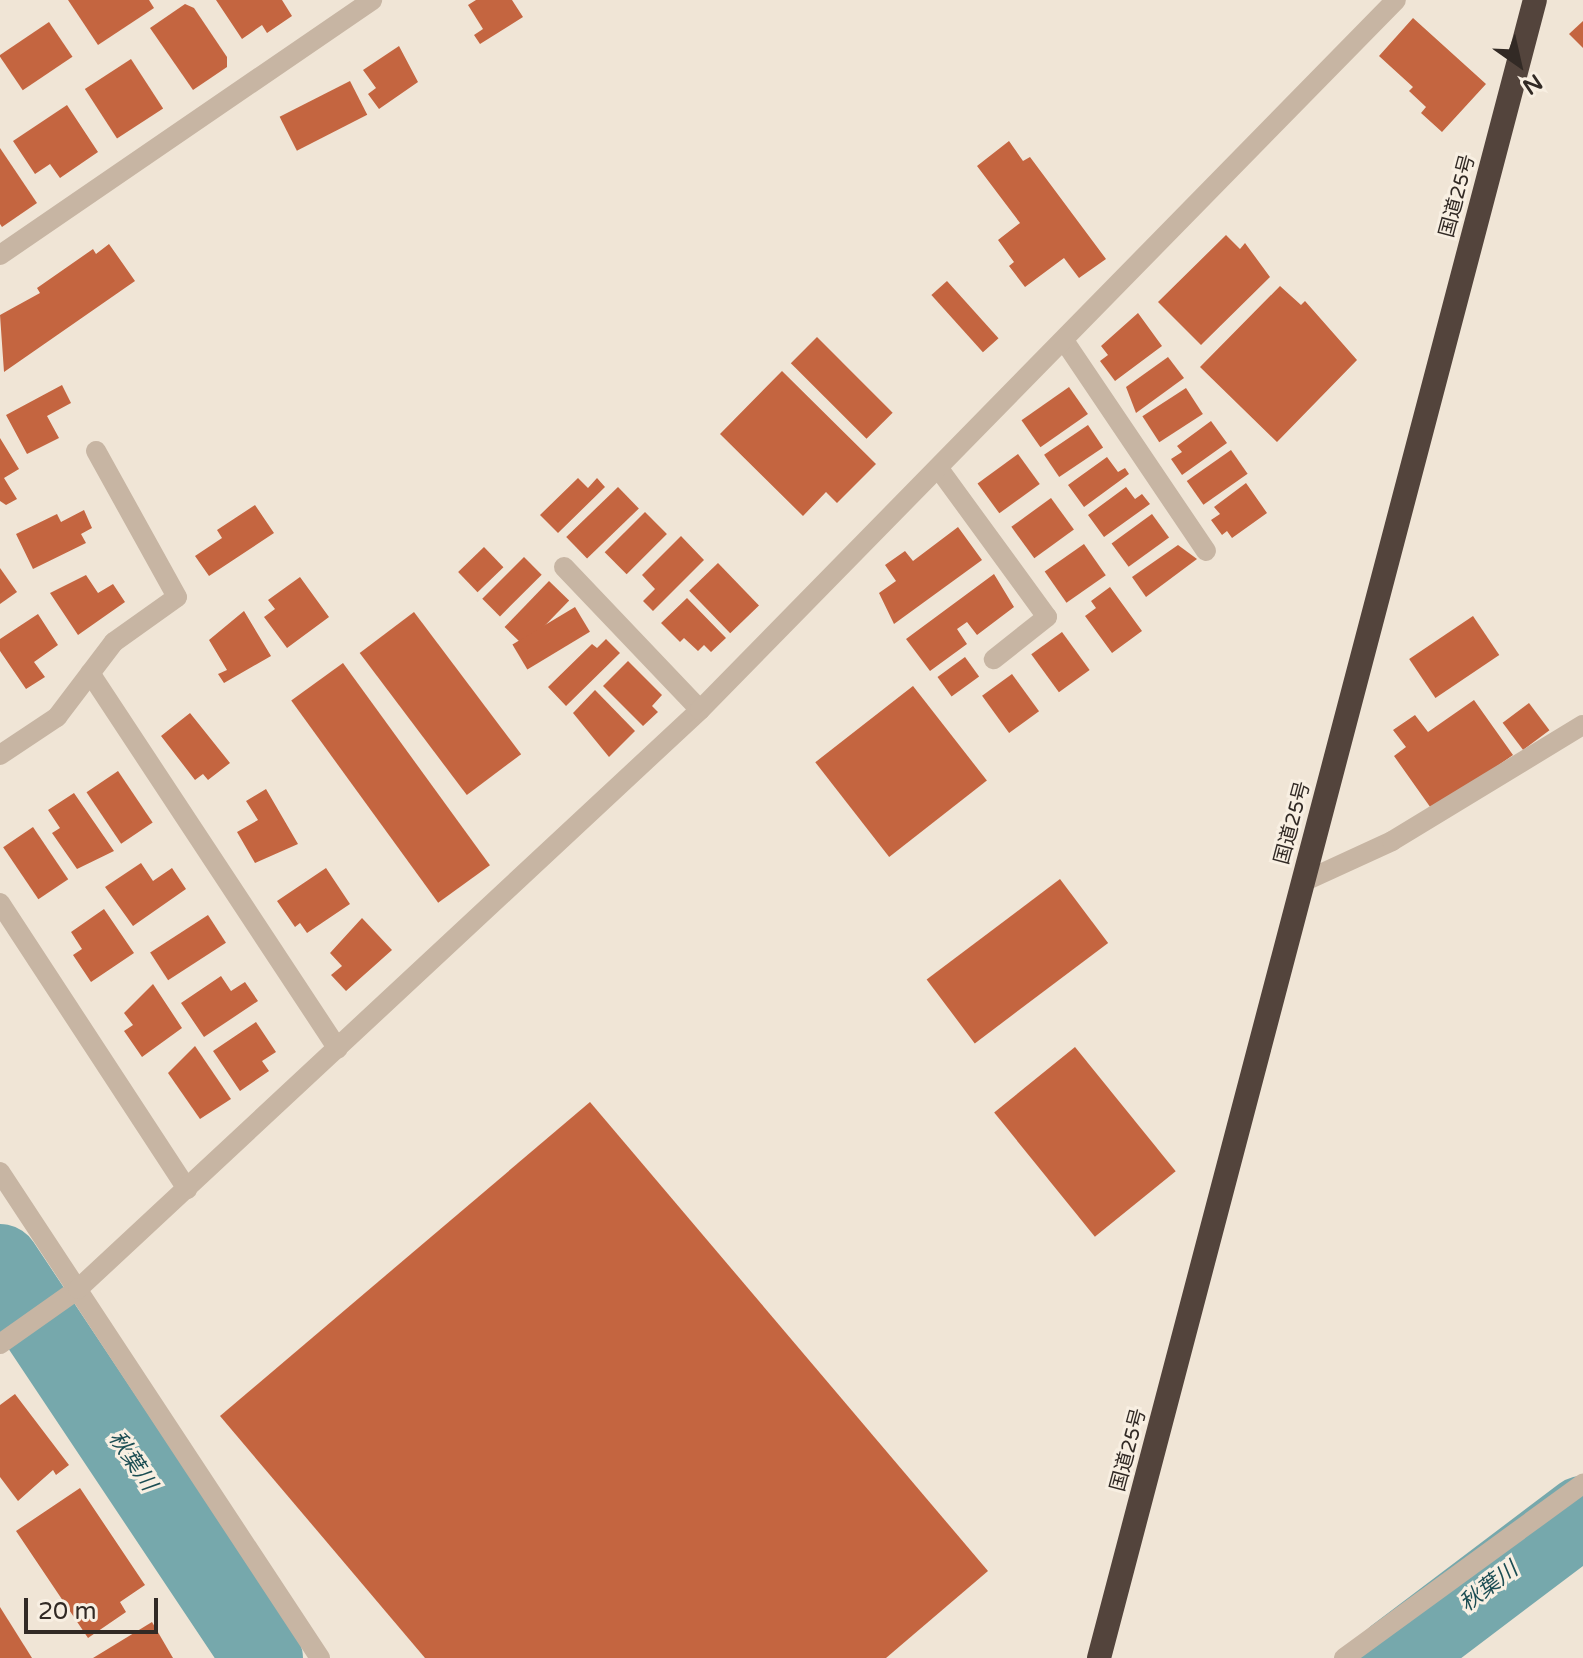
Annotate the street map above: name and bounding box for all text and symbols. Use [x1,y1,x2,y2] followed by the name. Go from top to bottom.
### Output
[1479,24,1559,104] north arrow
[1518,68,1547,100] text: N
[1435,152,1481,240] street label: 国道25号
[1270,779,1316,867] street label: 国道25号
[1106,1406,1152,1494] street label: 国道25号
[103,1426,161,1496] water label: 秋葉川
[1455,1557,1523,1617] water label: 秋葉川
[28,1582,162,1632] scale bar
[38,1597,96,1626] text: 20 m

